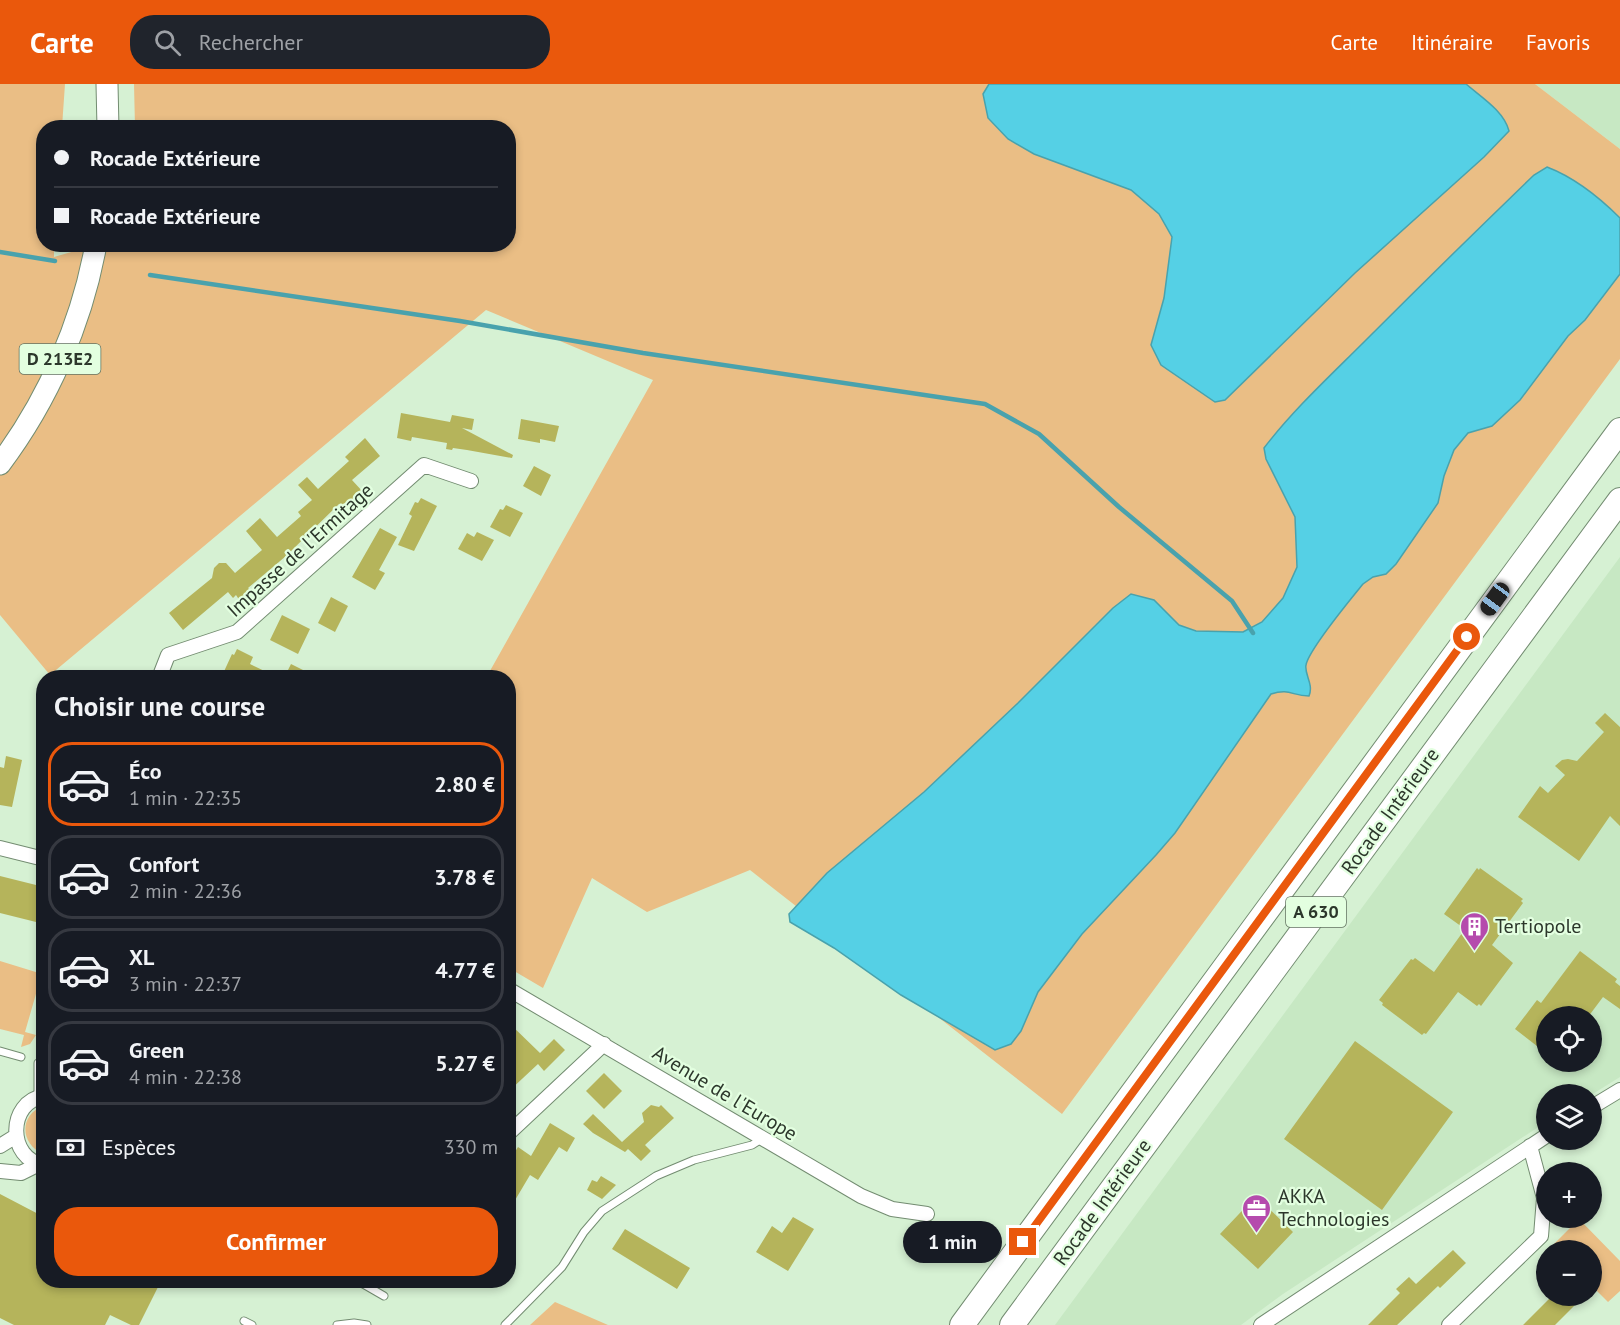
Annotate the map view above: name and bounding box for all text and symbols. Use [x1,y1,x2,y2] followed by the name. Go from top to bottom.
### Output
[130,15,550,69] search box
[30,24,94,61] text: Carte
[151,26,184,59] icon: search
[199,28,303,56] text: Rechercher
[1331,29,1378,56] text: Carte
[1411,29,1493,56] text: Itinéraire
[1526,29,1590,56] text: Favoris
[90,144,260,172] text: Rocade Extérieure
[90,202,260,230] text: Rocade Extérieure
[20,344,100,374] road number: D 213E2
[221,477,379,623] street label: Impasse de l'Ermitage
[1477,579,1513,619] car
[1453,623,1480,650] route start
[54,689,265,723] text: Choisir une course
[1335,743,1445,879] street label: Rocade Intérieure
[57,757,111,811] icon: car
[129,757,161,785] text: Éco
[434,770,495,798] text: 2.80 €
[129,785,242,811] text: 1 min · 22:35
[57,850,111,904] icon: car
[129,850,199,878] text: Confort
[434,863,495,891] text: 3.78 €
[129,878,242,904] text: 2 min · 22:36
[1286,897,1346,927] road number: A 630
[1458,910,1490,952] building icon: Tertiopole
[1495,913,1582,939] place label: Tertiopole
[57,943,111,997] icon: car
[129,943,154,971] text: XL
[435,956,495,984] text: 4.77 €
[129,971,242,997] text: 3 min · 22:37
[1536,1006,1602,1306] map controls
[1536,1006,1602,1072] button: locate
[57,1036,111,1090] icon: car
[129,1036,184,1064] text: Green
[648,1040,802,1146] street label: Avenue de l'Europe
[435,1049,495,1077] text: 5.27 €
[129,1064,242,1090] text: 4 min · 22:38
[1536,1084,1602,1150] button: layers
[54,1131,87,1164] icon: cash
[102,1133,176,1161] text: Espèces
[444,1134,498,1160] text: 330 m
[1047,1134,1157,1270] street label: Rocade Intérieure
[1536,1162,1602,1228] button: +
[1278,1183,1389,1232] place label: AKKA Technologies
[1241,1192,1273,1234] office icon: AKKA Technologies
[54,1207,498,1276] button: Confirmer
[903,1221,1002,1263] callout: 1 min
[1009,1228,1036,1255] route end
[928,1229,977,1255] text: 1 min
[1536,1240,1602,1306] button: −

